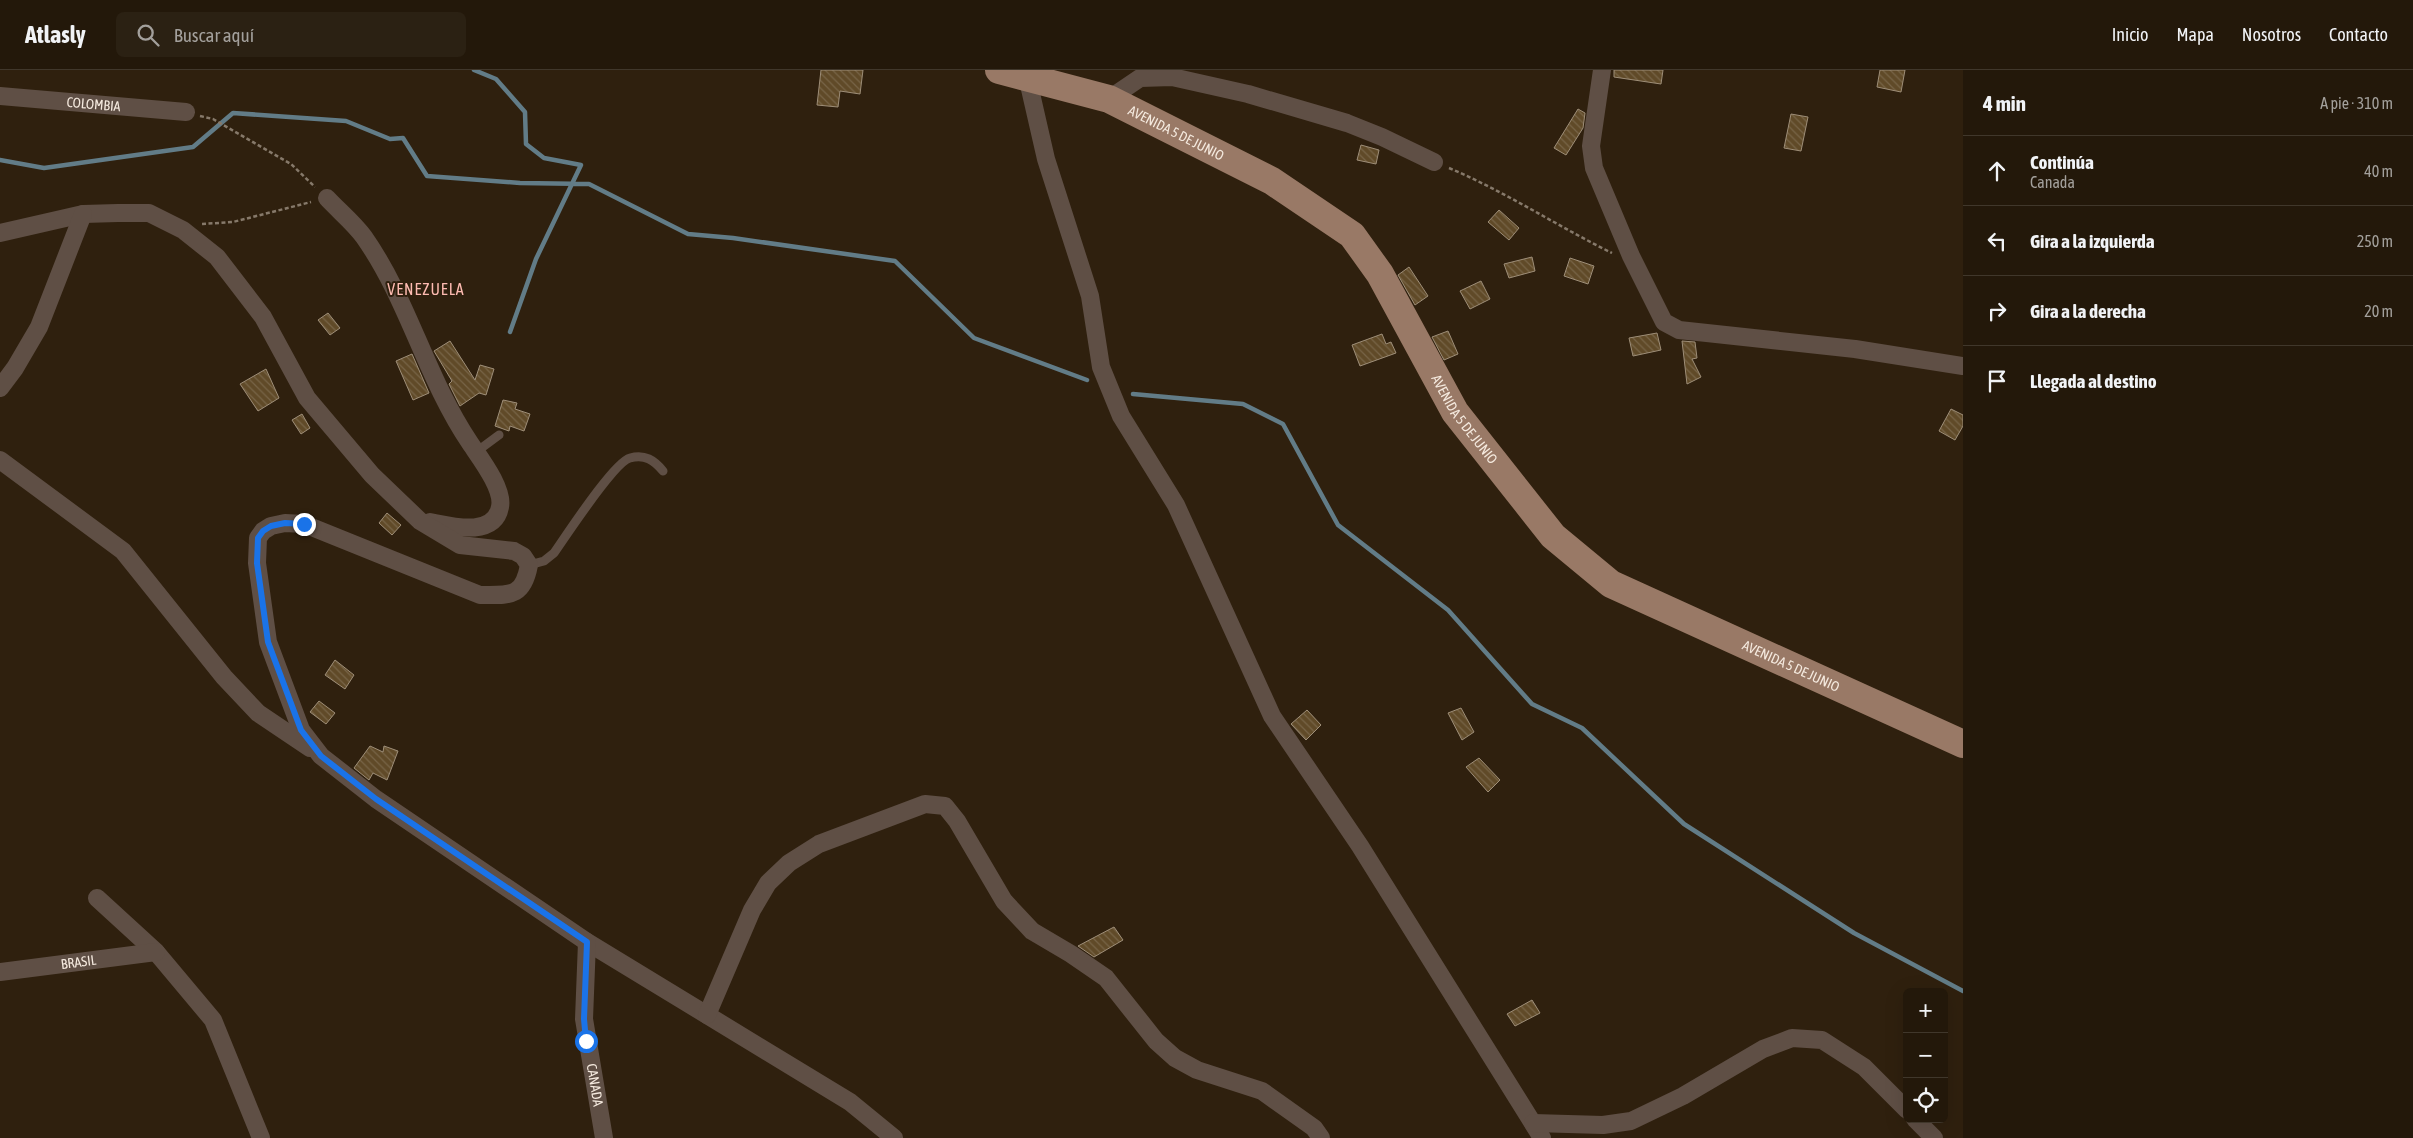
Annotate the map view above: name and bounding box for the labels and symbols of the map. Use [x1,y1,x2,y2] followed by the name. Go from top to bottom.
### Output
[66,94,121,114] street label: COLOMBIA
[1126,102,1227,164] street label: AVENIDA 5 DE JUNIO
[387,280,465,298] district label: VENEZUELA
[1428,372,1501,467] street label: AVENIDA 5 DE JUNIO
[293,513,316,536] route end
[1740,637,1842,695] street label: AVENIDA 5 DE JUNIO
[60,952,98,972] street label: BRASIL
[575,1030,598,1053] route start
[584,1062,607,1108] street label: CANADA

